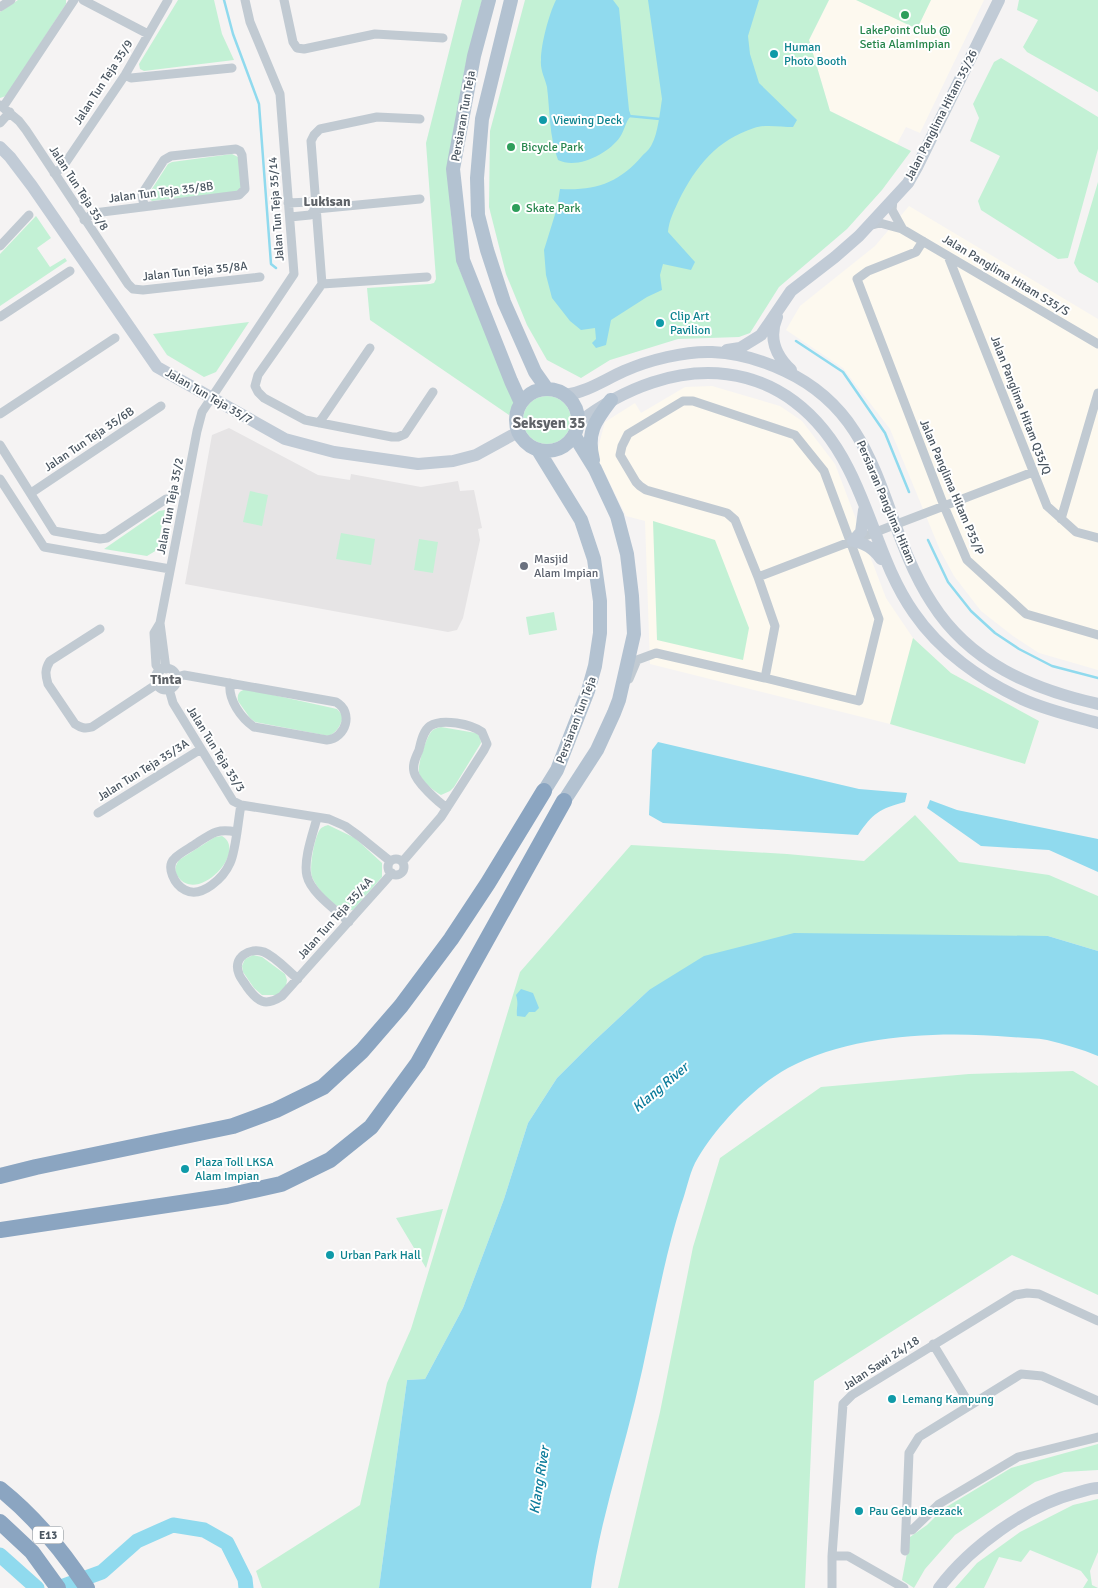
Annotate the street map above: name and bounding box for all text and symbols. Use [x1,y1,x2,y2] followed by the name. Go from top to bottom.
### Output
[899,9,911,21] marker: LakePoint Club @ Setia AlamImpian
[860,23,950,52] place label: LakePoint Club @ Setia AlamImpian
[70,37,136,127] street label: Jalan Tun Teja 35/9
[784,40,847,69] place label: Human Photo Booth
[902,47,981,183] street label: Jalan Panglima Hitam 35/26
[768,48,780,60] marker: Human Photo Booth
[448,69,479,163] street label: Persiaran Tun Teja
[553,113,622,128] place label: Viewing Deck
[537,114,549,126] marker: Viewing Deck
[521,140,583,155] place label: Bicycle Park
[505,141,517,153] marker: Bicycle Park
[46,143,112,233] street label: Jalan Tun Teja 35/8
[265,156,288,262] street label: Jalan Tun Teja 35/14
[108,179,214,206] street label: Jalan Tun Teja 35/8B
[303,193,351,210] district label: Lukisan
[526,201,580,216] place label: Skate Park
[510,202,522,214] marker: Skate Park
[939,232,1072,320] street label: Jalan Panglima Hitam S35/S
[142,258,249,284] street label: Jalan Tun Teja 35/8A
[670,309,711,338] place label: Clip Art Pavilion
[654,317,666,329] marker: Clip Art Pavilion
[987,334,1054,477] street label: Jalan Panglima Hitam Q35/Q
[163,365,255,427] street label: Jalan Tun Teja 35/7
[41,404,137,475] street label: Jalan Tun Teja 35/6B
[513,414,585,432] district label: Seksyen 35
[916,417,987,557] street label: Jalan Panglima Hitam P35/P
[853,438,918,566] street label: Persiaran Panglima Hitam
[154,457,187,556] street label: Jalan Tun Teja 35/2
[534,552,598,581] place label: Masjid Alam Impian
[518,560,530,572] marker: Masjid Alam Impian
[150,671,182,688] district label: Tinta
[553,674,600,766] street label: Persiaran Tun Teja
[183,704,248,795] street label: Jalan Tun Teja 35/3
[95,736,193,805] street label: Jalan Tun Teja 35/3A
[295,874,377,963] street label: Jalan Tun Teja 35/4A
[629,1058,693,1116] water label: Klang River
[195,1155,274,1184] place label: Plaza Toll LKSA Alam Impian
[179,1163,191,1175] marker: Plaza Toll LKSA Alam Impian
[340,1248,421,1263] place label: Urban Park Hall
[324,1249,336,1261] marker: Urban Park Hall
[840,1333,922,1394] street label: Jalan Sawi 24/18
[902,1392,994,1407] place label: Lemang Kampung
[886,1393,898,1405] marker: Lemang Kampung
[526,1443,554,1515] water label: Klang River
[869,1504,962,1519] place label: Pau Gebu Beezack
[853,1505,865,1517] marker: Pau Gebu Beezack
[33,1526,63,1544] road number: E13

